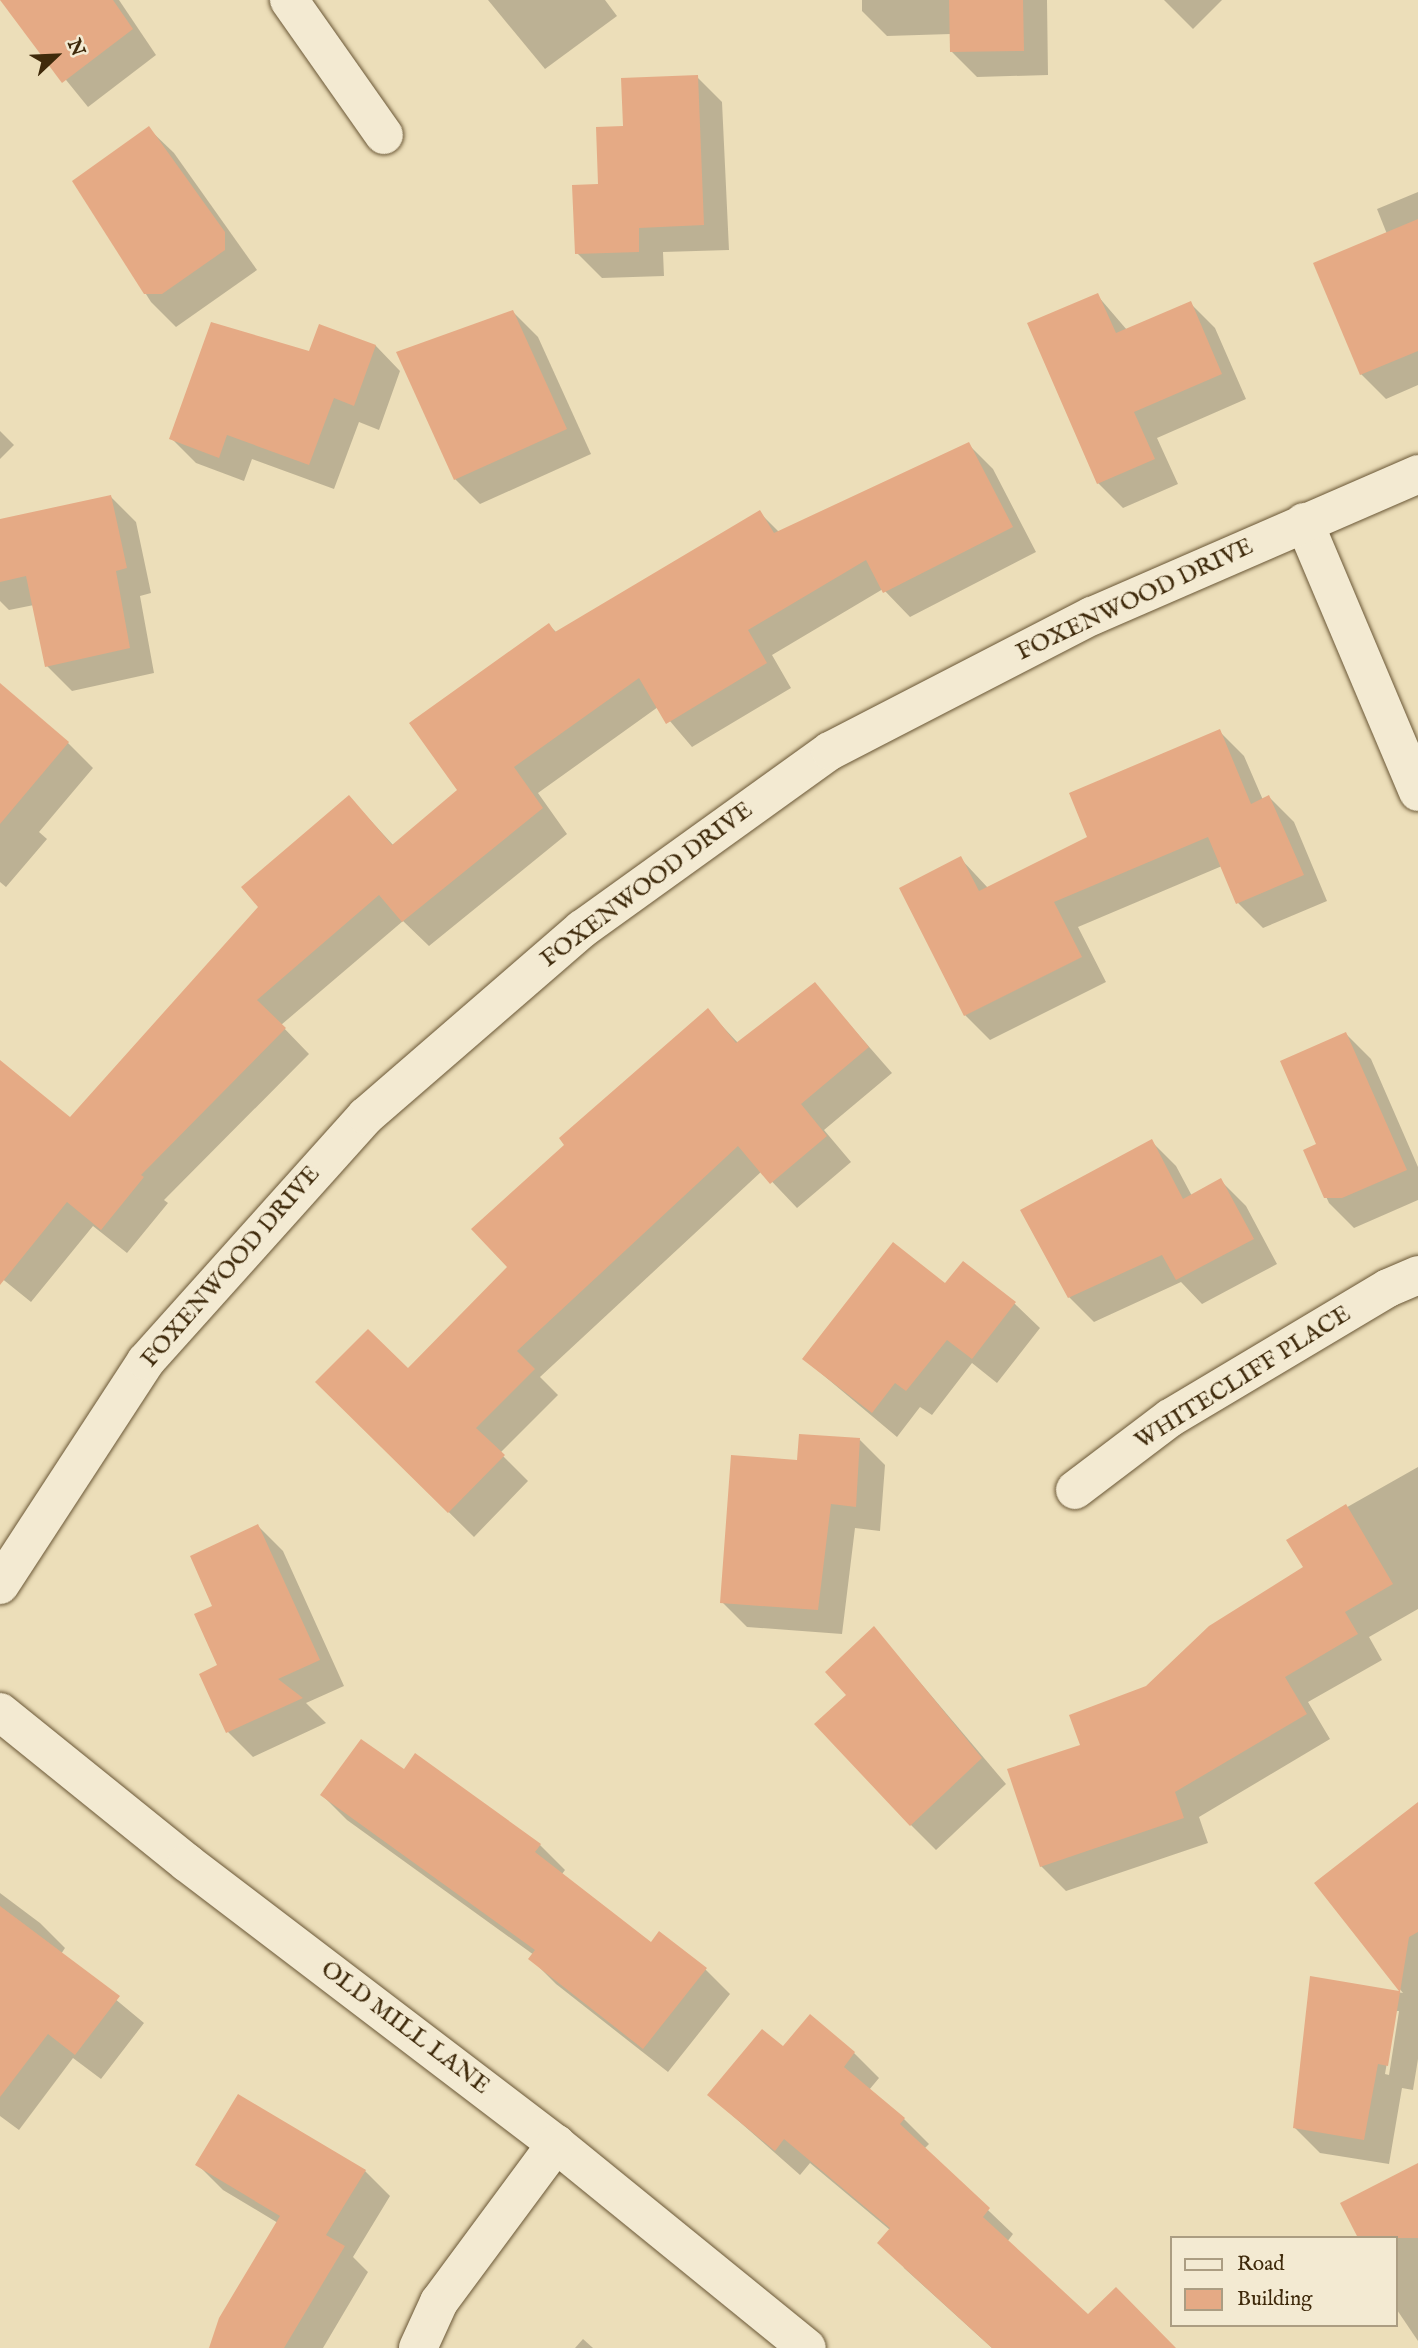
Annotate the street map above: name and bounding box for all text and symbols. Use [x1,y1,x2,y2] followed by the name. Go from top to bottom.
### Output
[21,21,91,91] north arrow
[61,36,90,60] text: N
[1012,532,1258,668] street label: FOXENWOOD DRIVE
[535,796,759,974] street label: FOXENWOOD DRIVE
[136,1160,326,1374] street label: FOXENWOOD DRIVE
[1130,1300,1356,1456] street label: WHITECLIFF PLACE
[315,1955,495,2101] street label: OLD MILL LANE
[1170,2236,1397,2327] legend
[1237,2251,1284,2278] text: Road
[1237,2286,1312,2313] text: Building

